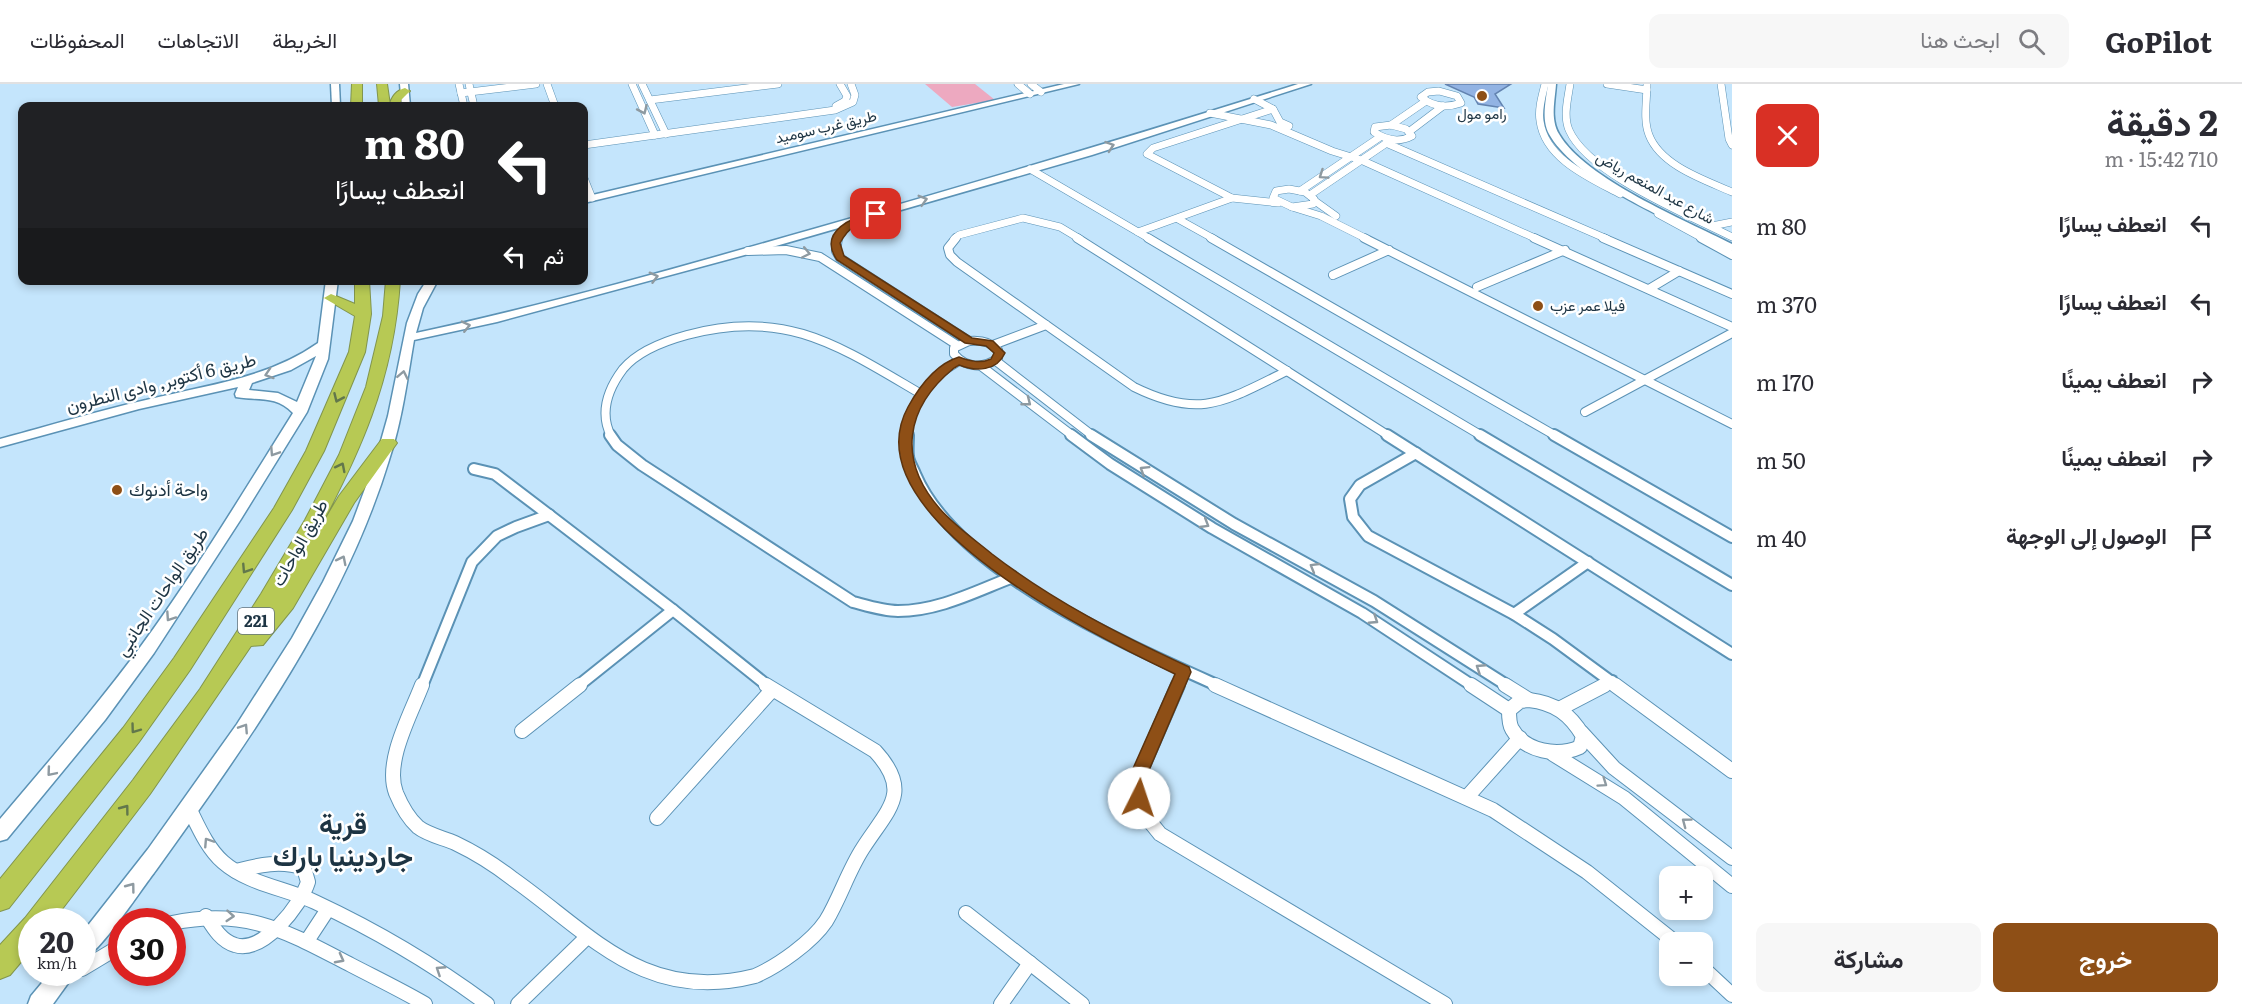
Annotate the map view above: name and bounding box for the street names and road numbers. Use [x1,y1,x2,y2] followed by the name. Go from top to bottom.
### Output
[773,103,879,148] street label: طريق غرب سوميد
[1592,145,1719,230] street label: شارع عبد المنعم رياض
[63,345,258,418] street label: طريق 6 أكتوبر, وادى النطرون
[264,494,334,591] street label: طريق الواحات
[107,521,217,663] street label: طريق الواحات الجانبي
[238,608,274,634] road number: 221

